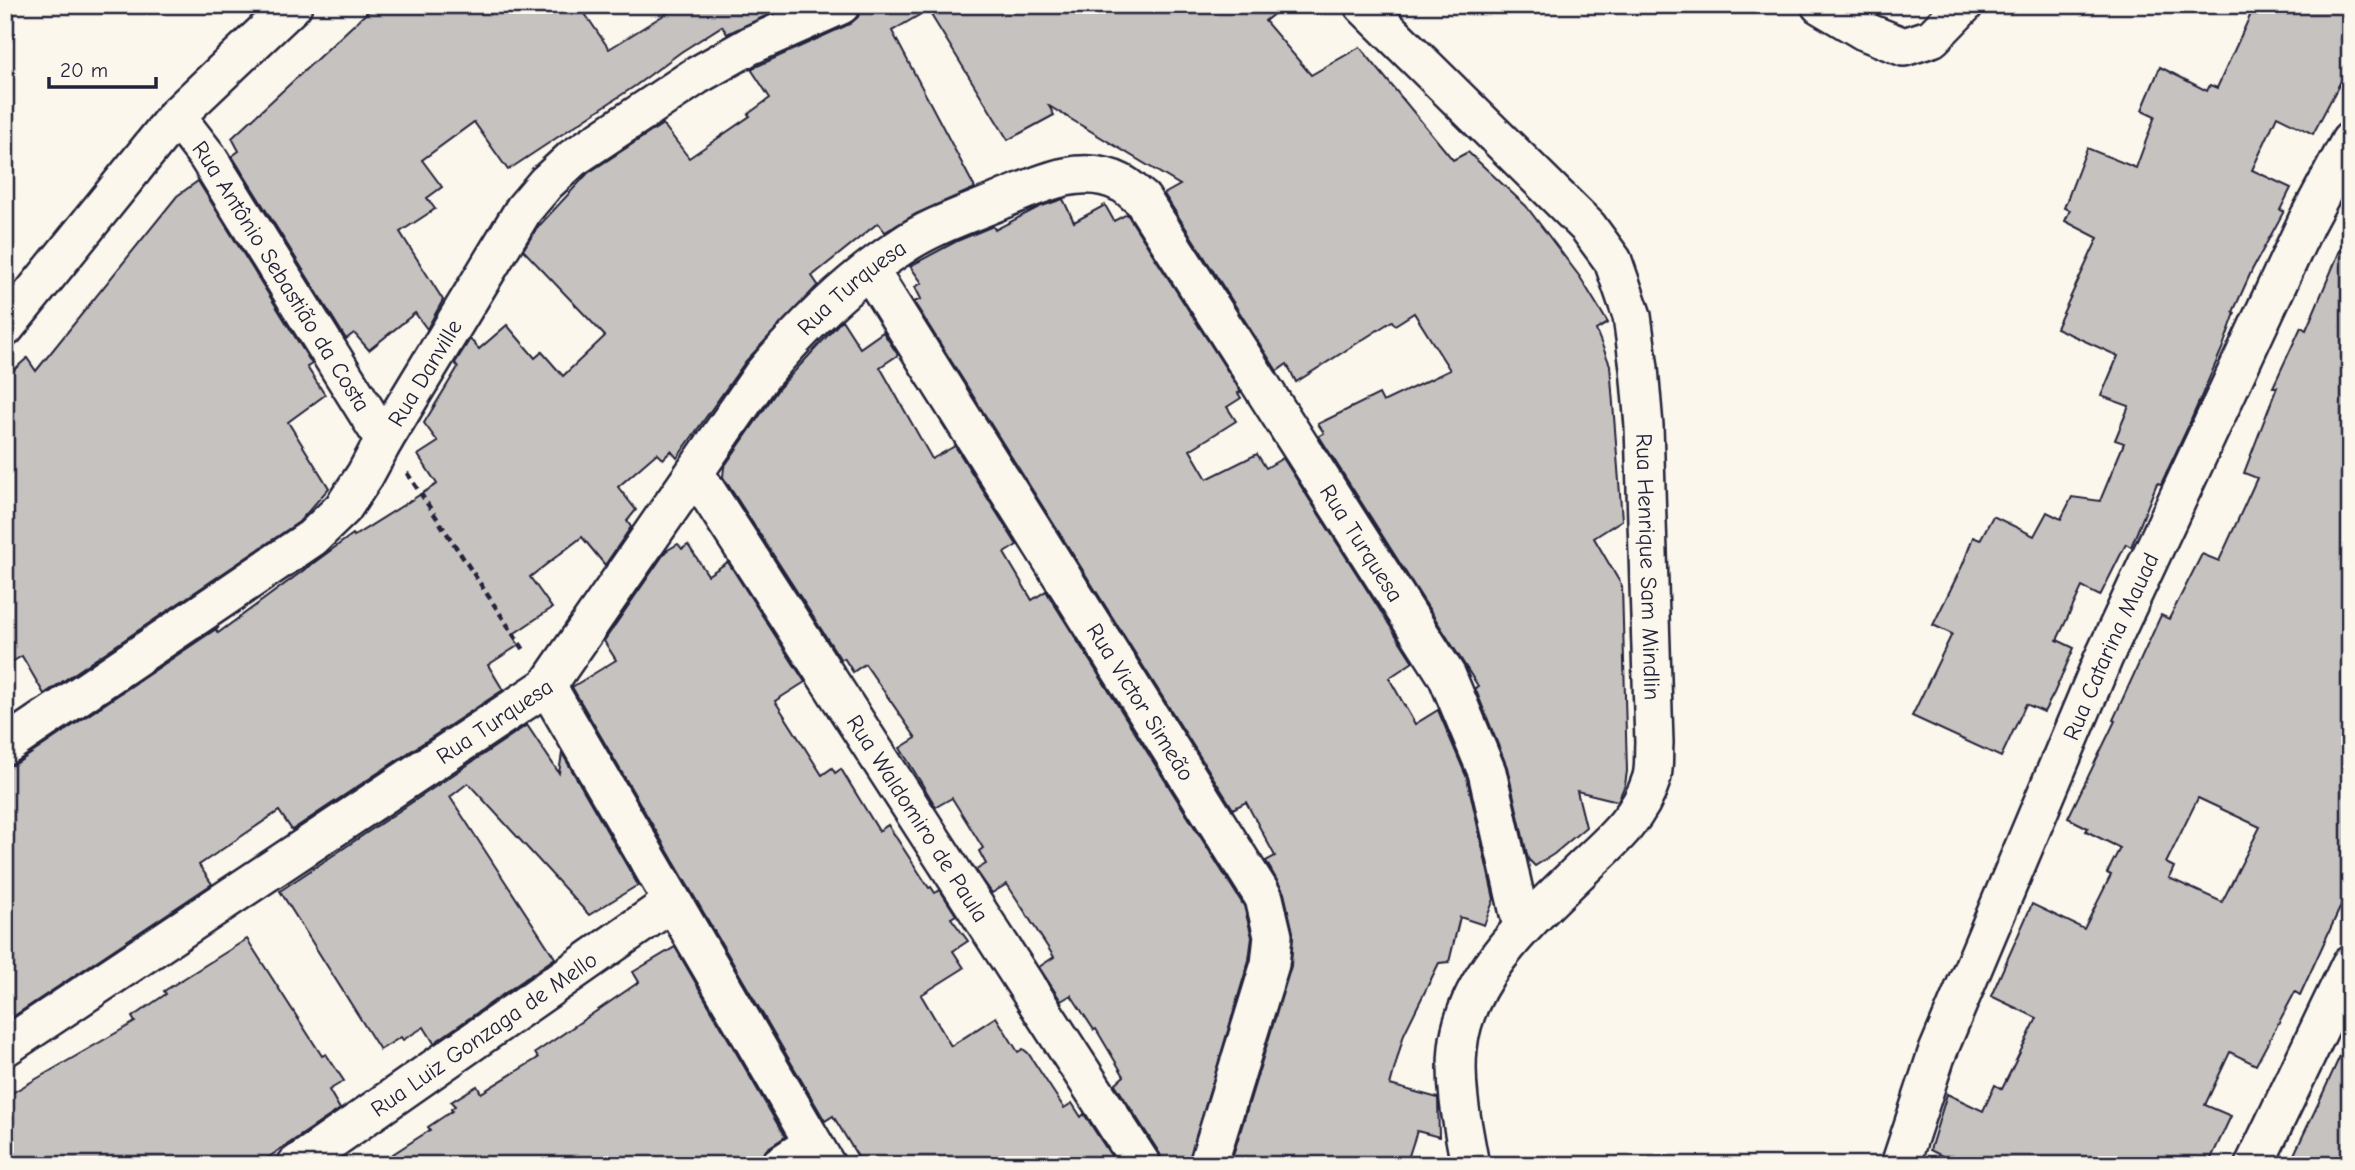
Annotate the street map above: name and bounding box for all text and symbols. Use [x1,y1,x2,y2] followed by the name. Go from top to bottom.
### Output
[49,46,156,90] scale bar
[60,58,108,82] text: 20 m
[186,136,376,417] street label: Rua Antônio Sebastião da Costa
[792,234,911,341] street label: Rua Turquesa
[382,315,468,432] street label: Rua Danville
[1630,433,1666,701] street label: Rua Henrique Sam Mindlin
[1314,479,1409,607] street label: Rua Turquesa
[2057,549,2165,744] street label: Rua Catarina Mauad
[1081,618,1200,786] street label: Rua Victor Simeão
[431,673,558,770] street label: Rua Turquesa
[841,710,994,927] street label: Rua Waldomiro de Paula
[366,946,602,1123] street label: Rua Luiz Gonzaga de Mello

